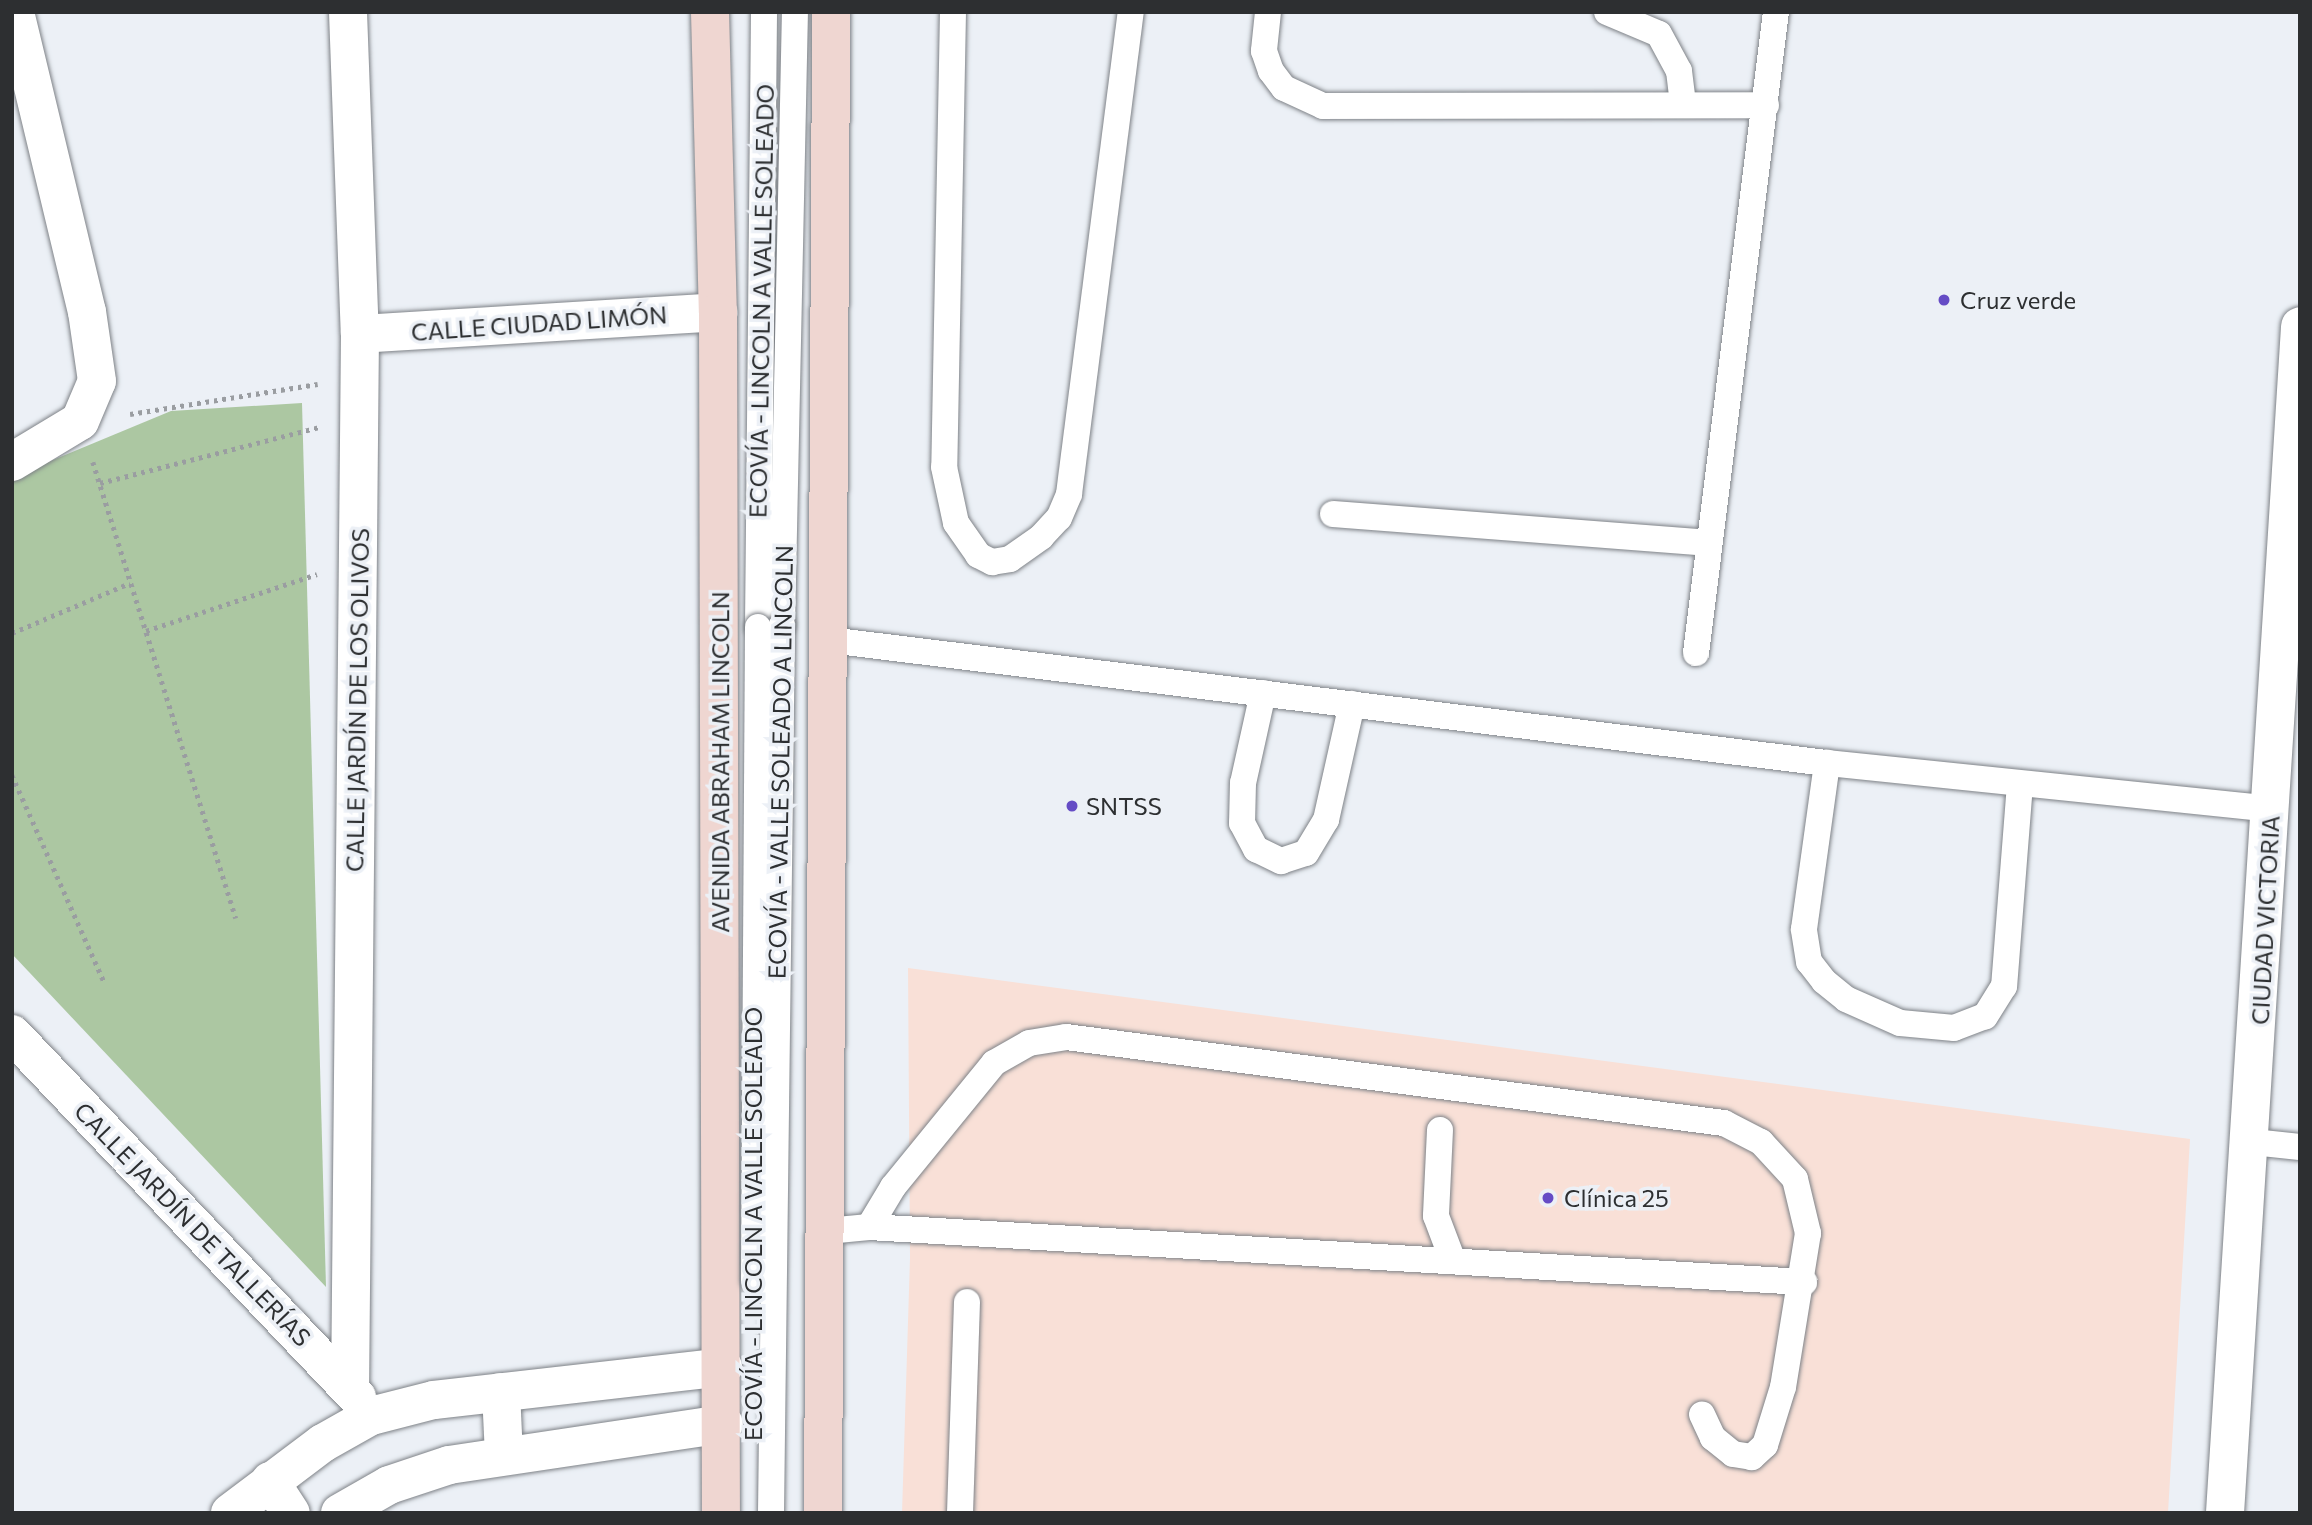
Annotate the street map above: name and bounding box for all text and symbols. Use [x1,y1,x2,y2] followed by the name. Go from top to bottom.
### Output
[743,84,779,518] street label: ECOVÍA - LINCOLN A VALLE SOLEADO
[1960,286,2076,314] place label: Cruz verde
[1934,290,1954,310] marker: Cruz verde
[410,300,668,346] street label: CALLE CIUDAD LIMÓN
[340,528,374,872] street label: CALLE JARDÍN DE LOS OLIVOS
[762,545,798,979] street label: ECOVÍA - VALLE SOLEADO A LINCOLN
[706,591,734,933] street label: AVENIDA ABRAHAM LINCOLN
[1086,792,1162,820] place label: SNTSS
[1064,798,1080,814] marker: SNTSS
[2245,815,2285,1025] street label: CIUDAD VICTORIA
[739,1007,767,1441] street label: ECOVÍA - LINCOLN A VALLE SOLEADO
[69,1096,317,1352] street label: CALLE JARDÍN DE TALLERÍAS
[1564,1184,1669,1212] place label: Clínica 25
[1538,1188,1558,1208] marker: Clínica 25

